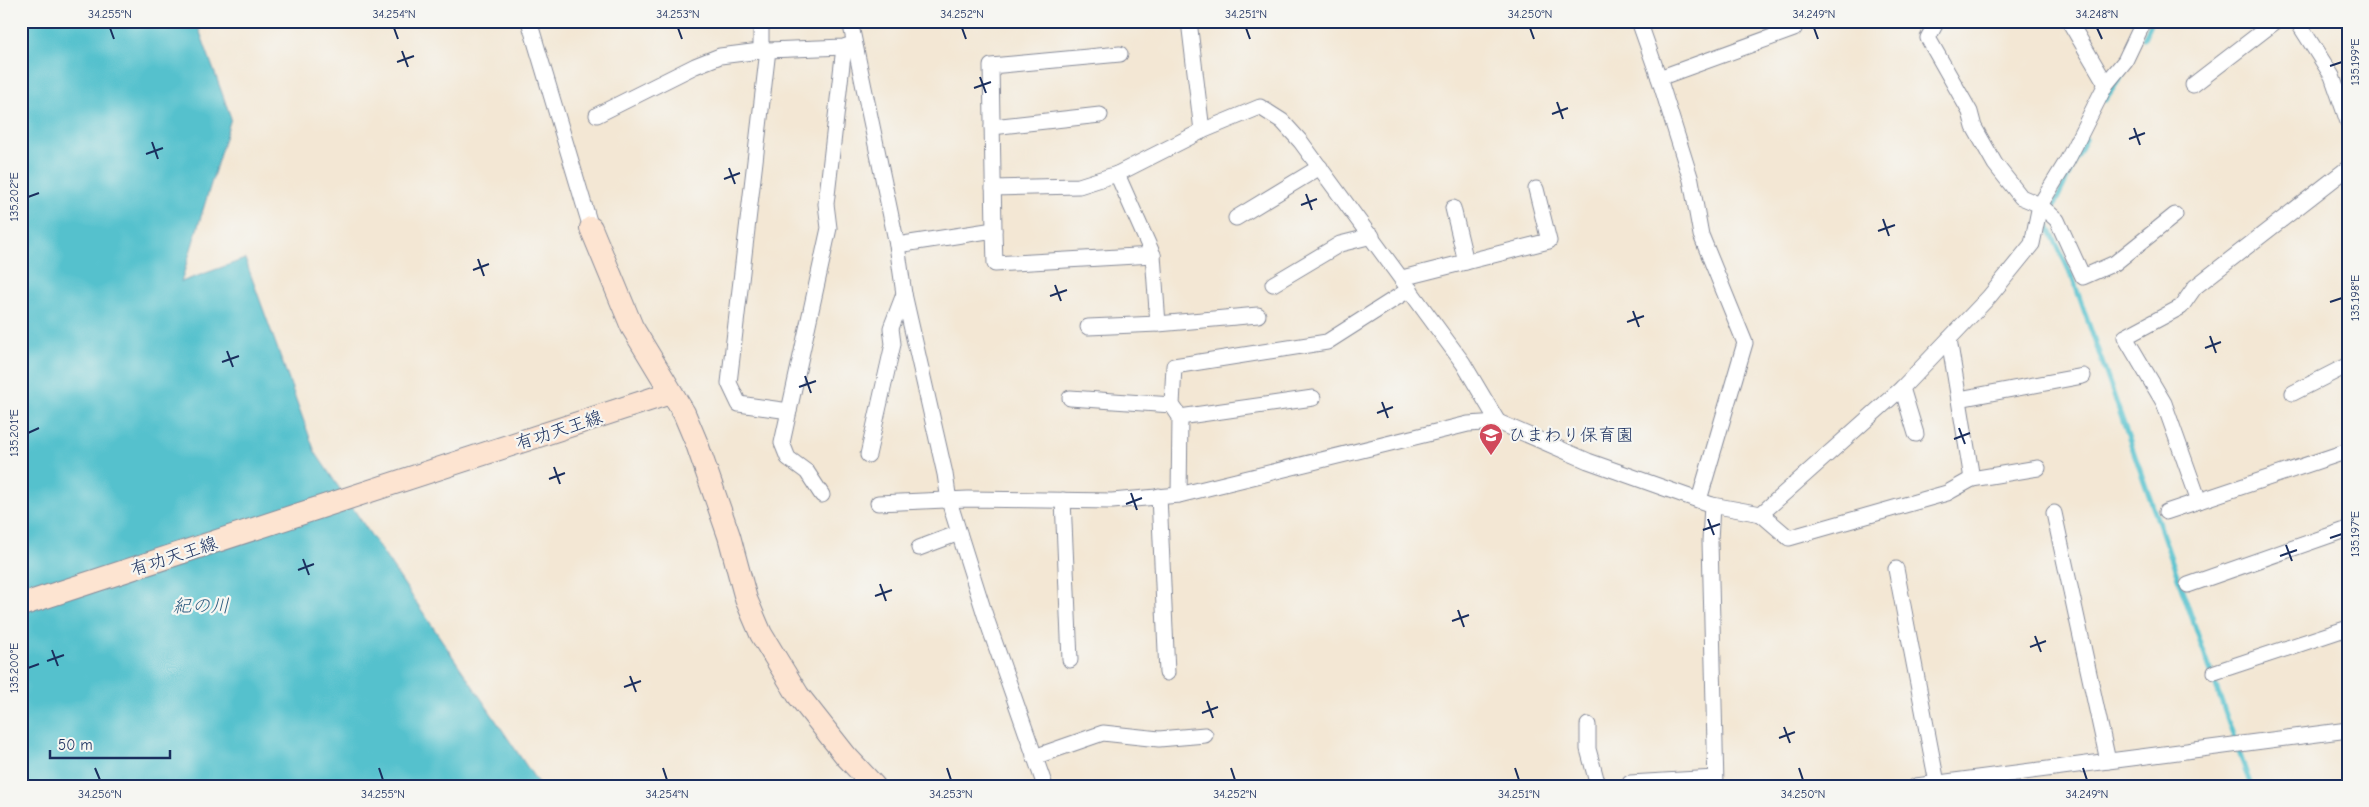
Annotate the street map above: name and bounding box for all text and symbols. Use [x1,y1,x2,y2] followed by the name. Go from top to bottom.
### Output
[88,7,132,21] text: 34.255°N
[372,7,416,21] text: 34.254°N
[656,7,700,21] text: 34.253°N
[940,7,984,21] text: 34.252°N
[1225,7,1267,21] text: 34.251°N
[1508,7,1552,21] text: 34.250°N
[1793,7,1835,21] text: 34.249°N
[2076,7,2118,21] text: 34.248°N
[2348,39,2362,85] text: 135.199°E
[7,172,21,222] text: 135.202°E
[2348,275,2362,321] text: 135.198°E
[513,407,605,454] street label: 有功天王線
[7,409,21,457] text: 135.201°E
[1478,422,1504,456] school or university icon: ひまわり保育園
[1508,425,1634,446] place label: ひまわり保育園
[2348,511,2362,557] text: 135.197°E
[128,533,220,580] street label: 有功天王線
[172,595,230,617] water label: 紀の川
[7,643,21,693] text: 135.200°E
[50,727,170,759] scale bar
[58,736,93,754] text: 50 m
[78,787,122,801] text: 34.256°N
[361,787,405,801] text: 34.255°N
[645,787,689,801] text: 34.254°N
[929,787,973,801] text: 34.253°N
[1213,787,1257,801] text: 34.252°N
[1498,787,1540,801] text: 34.251°N
[1781,787,1825,801] text: 34.250°N
[2066,787,2108,801] text: 34.249°N

